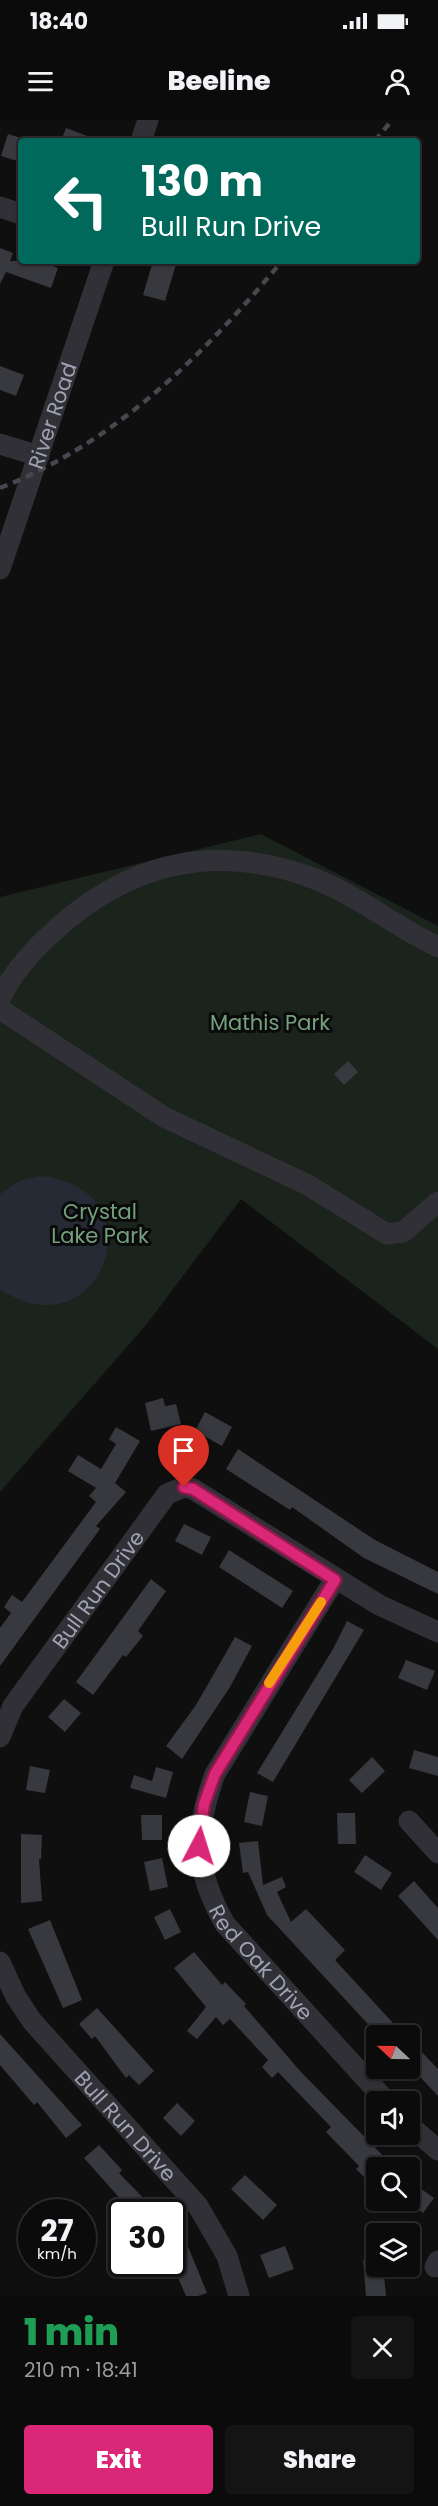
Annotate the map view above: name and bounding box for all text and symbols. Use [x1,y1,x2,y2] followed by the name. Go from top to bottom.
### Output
[30,6,88,37] text: 18:40
[167,62,271,99] text: Beeline
[24,65,57,98] icon: menu
[381,65,414,98] icon: person
[141,152,263,211] text: 130 m
[42,162,120,240] icon: left
[141,208,321,245] text: Bull Run Drive
[20,358,83,473] street label: River Road
[210,1008,330,1037] park label: Mathis Park
[51,1197,149,1250] park label: Crystal Lake Park
[158,1425,209,1487] pin
[167,1434,200,1467] icon: arrive
[45,1524,151,1654] street label: Bull Run Drive
[167,1814,231,1878] position arrow
[202,1899,320,2026] street label: Red Oak Drive
[366,2025,420,2079] north arrow
[366,2025,420,2277] map controls
[68,2064,184,2188] street label: Bull Run Drive
[366,2091,420,2145] button: sound
[366,2157,420,2211] button: search
[108,2199,186,2277] speed limit sign: 30
[40,2209,74,2252] text: 27
[366,2223,420,2277] button: layers
[37,2243,77,2264] text: km/h
[24,2307,119,2358] text: 1 min
[351,2316,414,2379] button: close
[24,2356,138,2384] text: 210 m · 18:41
[24,2425,213,2494] button: Exit
[225,2425,414,2494] button: Share

